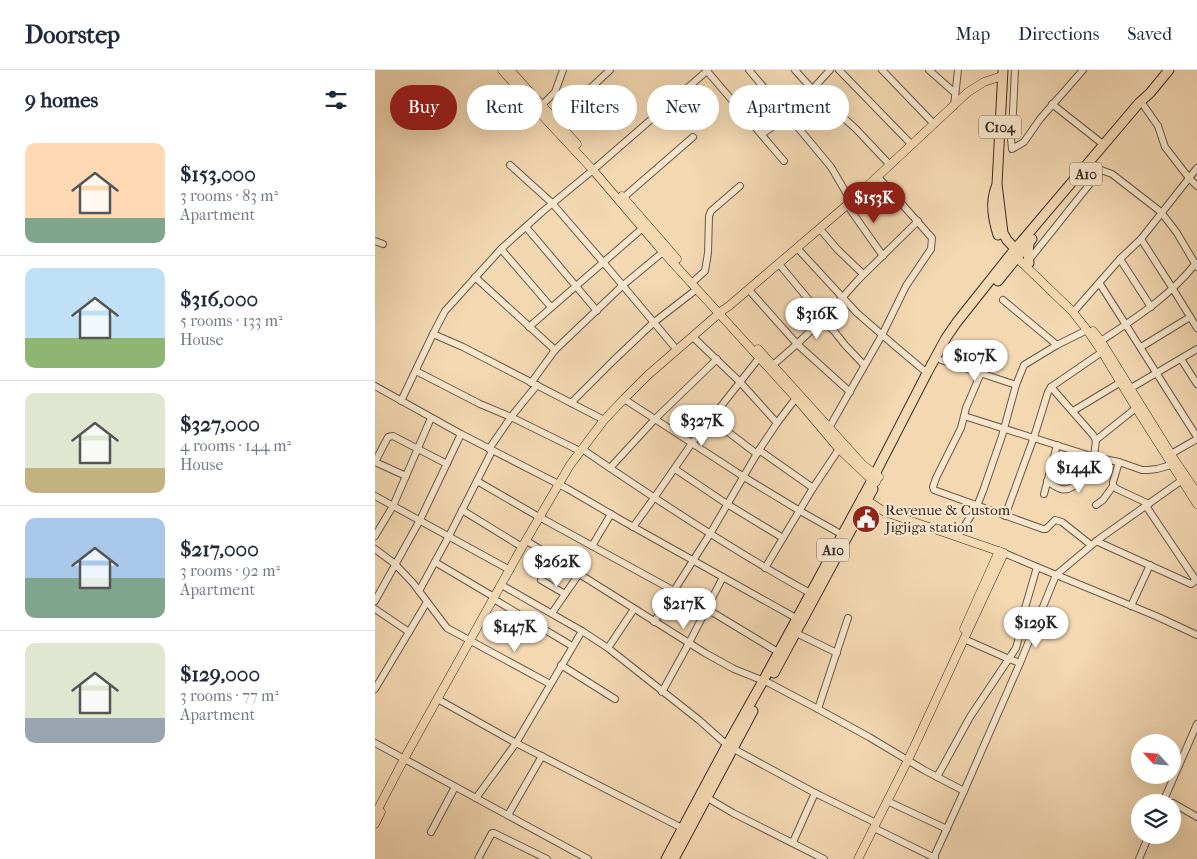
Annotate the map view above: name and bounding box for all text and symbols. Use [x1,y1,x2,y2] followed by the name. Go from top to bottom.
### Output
[25,21,120,49] text: Doorstep
[956,24,990,45] text: Map
[1018,24,1099,45] text: Directions
[1127,24,1172,45] text: Saved
[390,85,457,130] chip: Buy
[467,85,542,130] chip: Rent
[552,85,637,130] chip: Filters
[647,85,719,130] chip: New
[729,85,849,130] chip: Apartment
[322,86,350,114] icon: filters
[25,88,98,112] text: 9 homes
[979,116,1021,138] road number: C104
[180,162,256,186] text: $153,000
[1070,162,1102,186] road number: A10
[65,163,125,223] icon: home
[839,182,909,224] pin: $153K
[180,186,278,205] text: 3 rooms · 83 m²
[854,188,894,207] text: $153K
[180,205,255,224] text: Apartment
[180,287,258,311] text: $316,000
[65,288,125,348] icon: home
[782,298,852,340] pin: $316K
[796,304,838,323] text: $316K
[180,311,283,330] text: 5 rooms · 133 m²
[180,330,223,349] text: House
[940,340,1010,382] pin: $107K
[954,346,996,365] text: $107K
[667,404,737,447] pin: $327K
[681,411,723,430] text: $327K
[180,412,260,436] text: $327,000
[65,413,125,473] icon: home
[180,436,291,455] text: 4 rooms · 144 m²
[1044,452,1114,494] pin: $144K
[180,455,223,474] text: House
[1056,458,1102,477] text: $144K
[884,501,1011,536] place label: Revenue & Custom Jigjiga station
[851,504,881,534] public building icon: Revenue & Custom Jigjiga station
[180,537,259,561] text: $217,000
[65,538,125,598] icon: home
[817,538,849,562] road number: A10
[522,546,592,588] pin: $262K
[534,552,580,571] text: $262K
[180,561,280,580] text: 3 rooms · 92 m²
[180,580,255,599] text: Apartment
[649,588,719,630] pin: $217K
[663,594,705,613] text: $217K
[1001,606,1071,649] pin: $129K
[480,610,550,653] pin: $147K
[1015,613,1057,632] text: $129K
[494,617,536,636] text: $147K
[180,662,260,686] text: $129,000
[65,663,125,723] icon: home
[180,686,279,705] text: 3 rooms · 77 m²
[180,705,255,724] text: Apartment
[1131,734,1181,784] north arrow
[1131,734,1181,844] map controls
[1131,794,1181,844] button: layers

